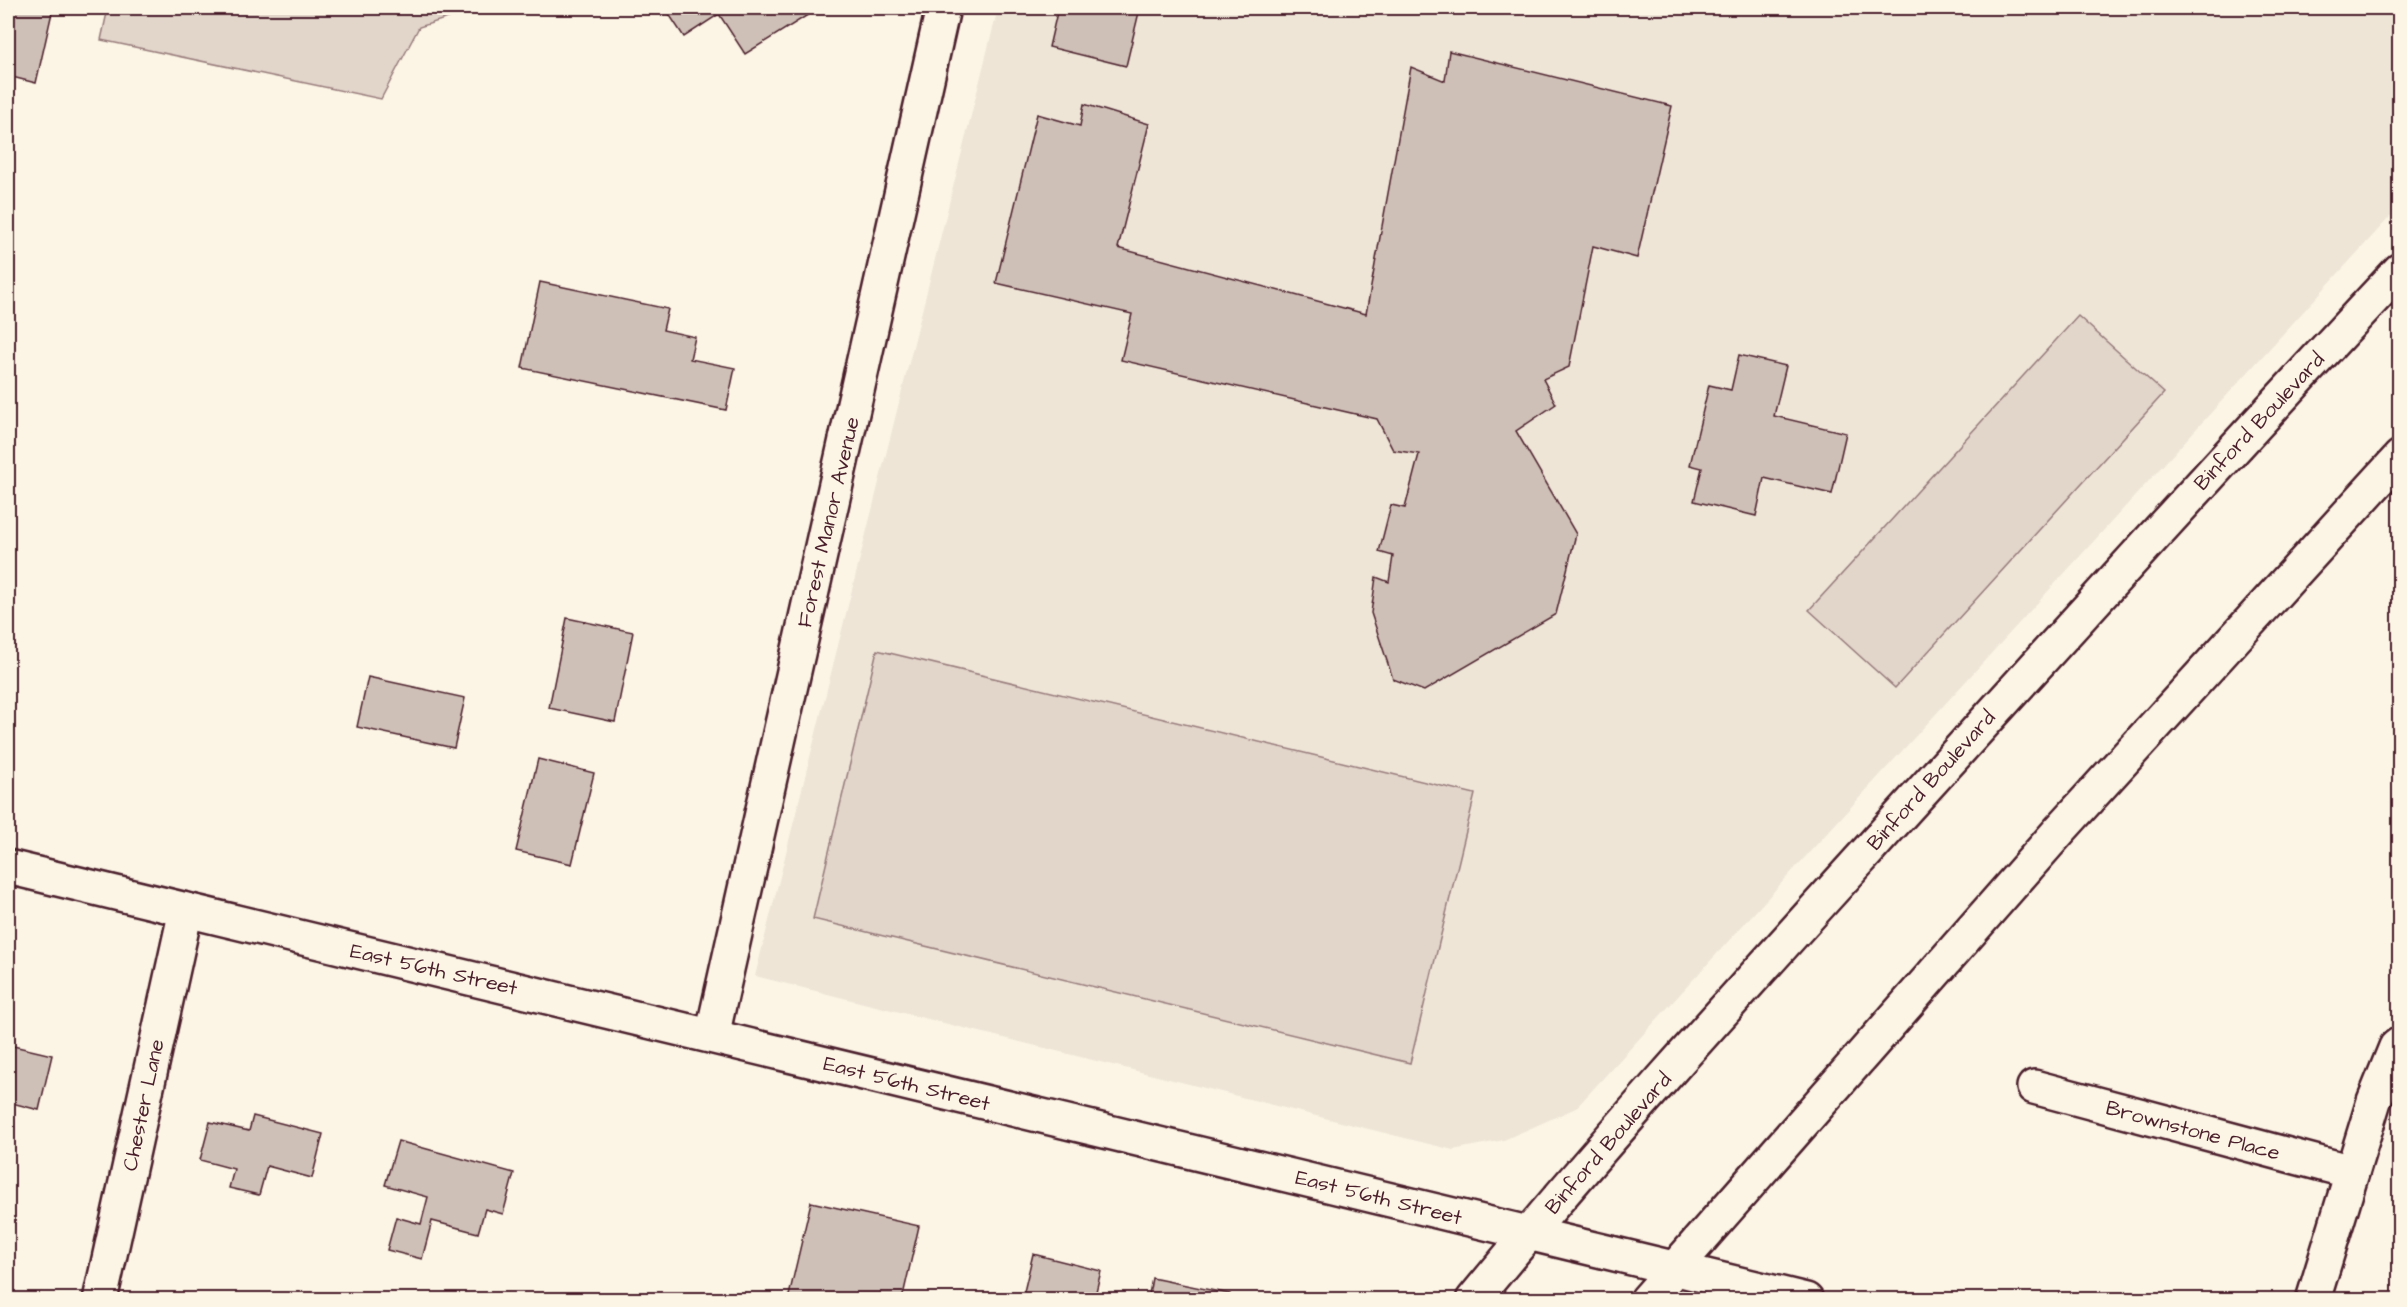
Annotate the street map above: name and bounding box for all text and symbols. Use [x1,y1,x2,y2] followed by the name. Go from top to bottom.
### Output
[2187,346,2331,497] street label: Binford Boulevard
[790,414,867,630] street label: Forest Manor Avenue
[1860,704,2002,857] street label: Binford Boulevard
[347,936,521,1003] street label: East 56th Street
[115,1036,172,1174] street label: Chester Lane
[821,1049,994,1118] street label: East 56th Street
[1539,1066,1678,1221] street label: Binford Boulevard
[2103,1093,2283,1168] street label: Brownstone Place
[1293,1163,1466,1232] street label: East 56th Street

